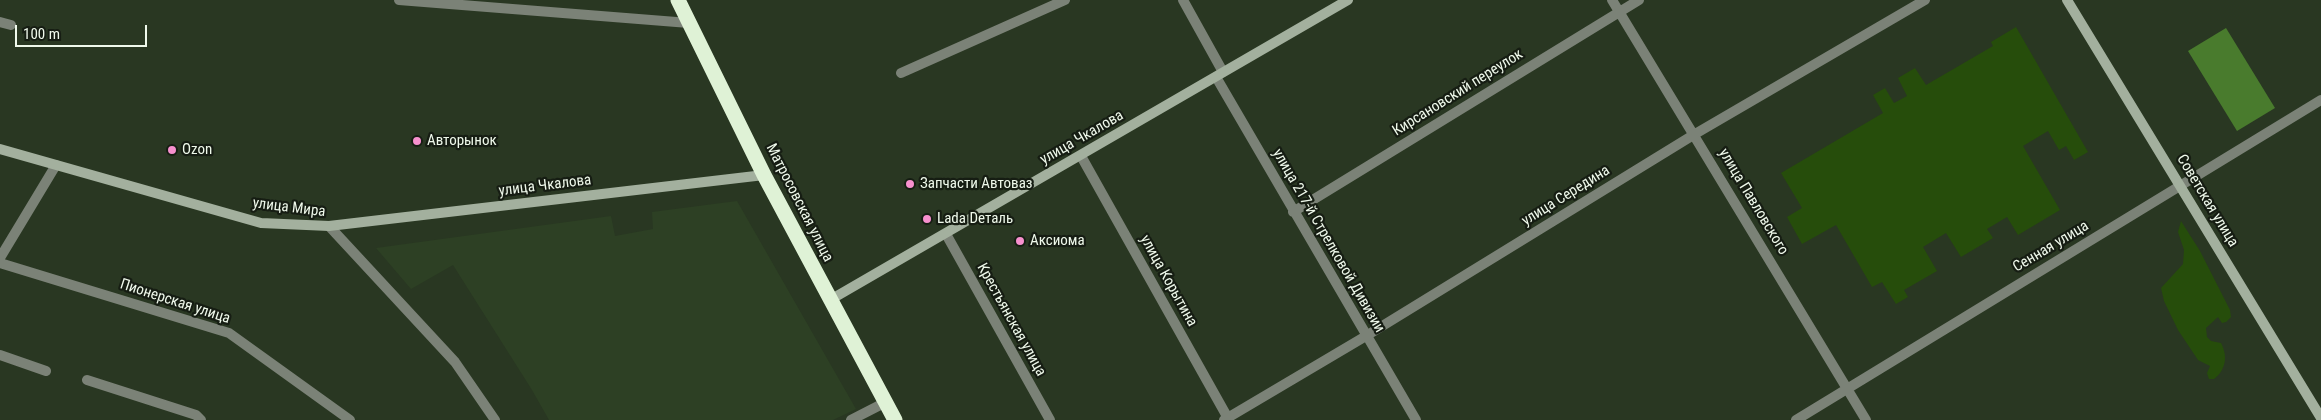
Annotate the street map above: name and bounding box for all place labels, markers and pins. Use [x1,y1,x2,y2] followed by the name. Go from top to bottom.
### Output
[427,132,497,150] place label: Авторынок
[411,135,423,147] marker: Авторынок
[182,141,212,159] place label: Ozon
[166,144,178,156] marker: Ozon
[920,175,1033,193] place label: Запчасти Автоваз
[904,178,916,190] marker: Запчасти Автоваз
[937,210,1013,228] place label: Lada Dеталь
[921,213,933,225] marker: Lada Dеталь
[1030,232,1085,250] place label: Аксиома
[1014,235,1026,247] marker: Аксиома

